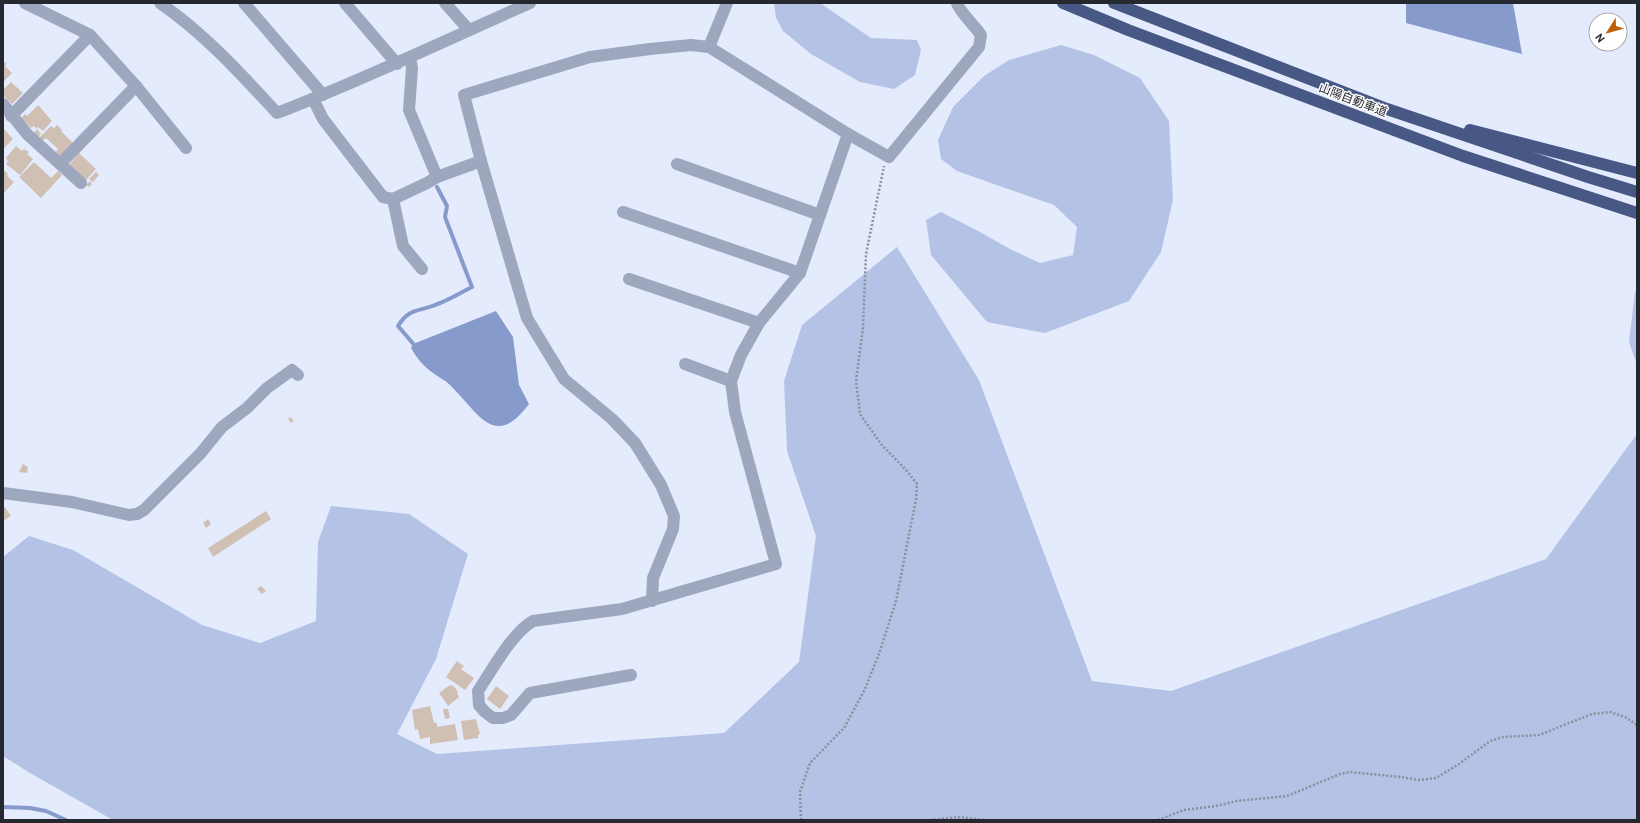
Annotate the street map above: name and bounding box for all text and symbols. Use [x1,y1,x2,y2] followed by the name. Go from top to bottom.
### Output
[1588,12,1628,52] north arrow
[1593,30,1609,45] text: N
[1316,81,1389,121] street label: 山陽自動車道

